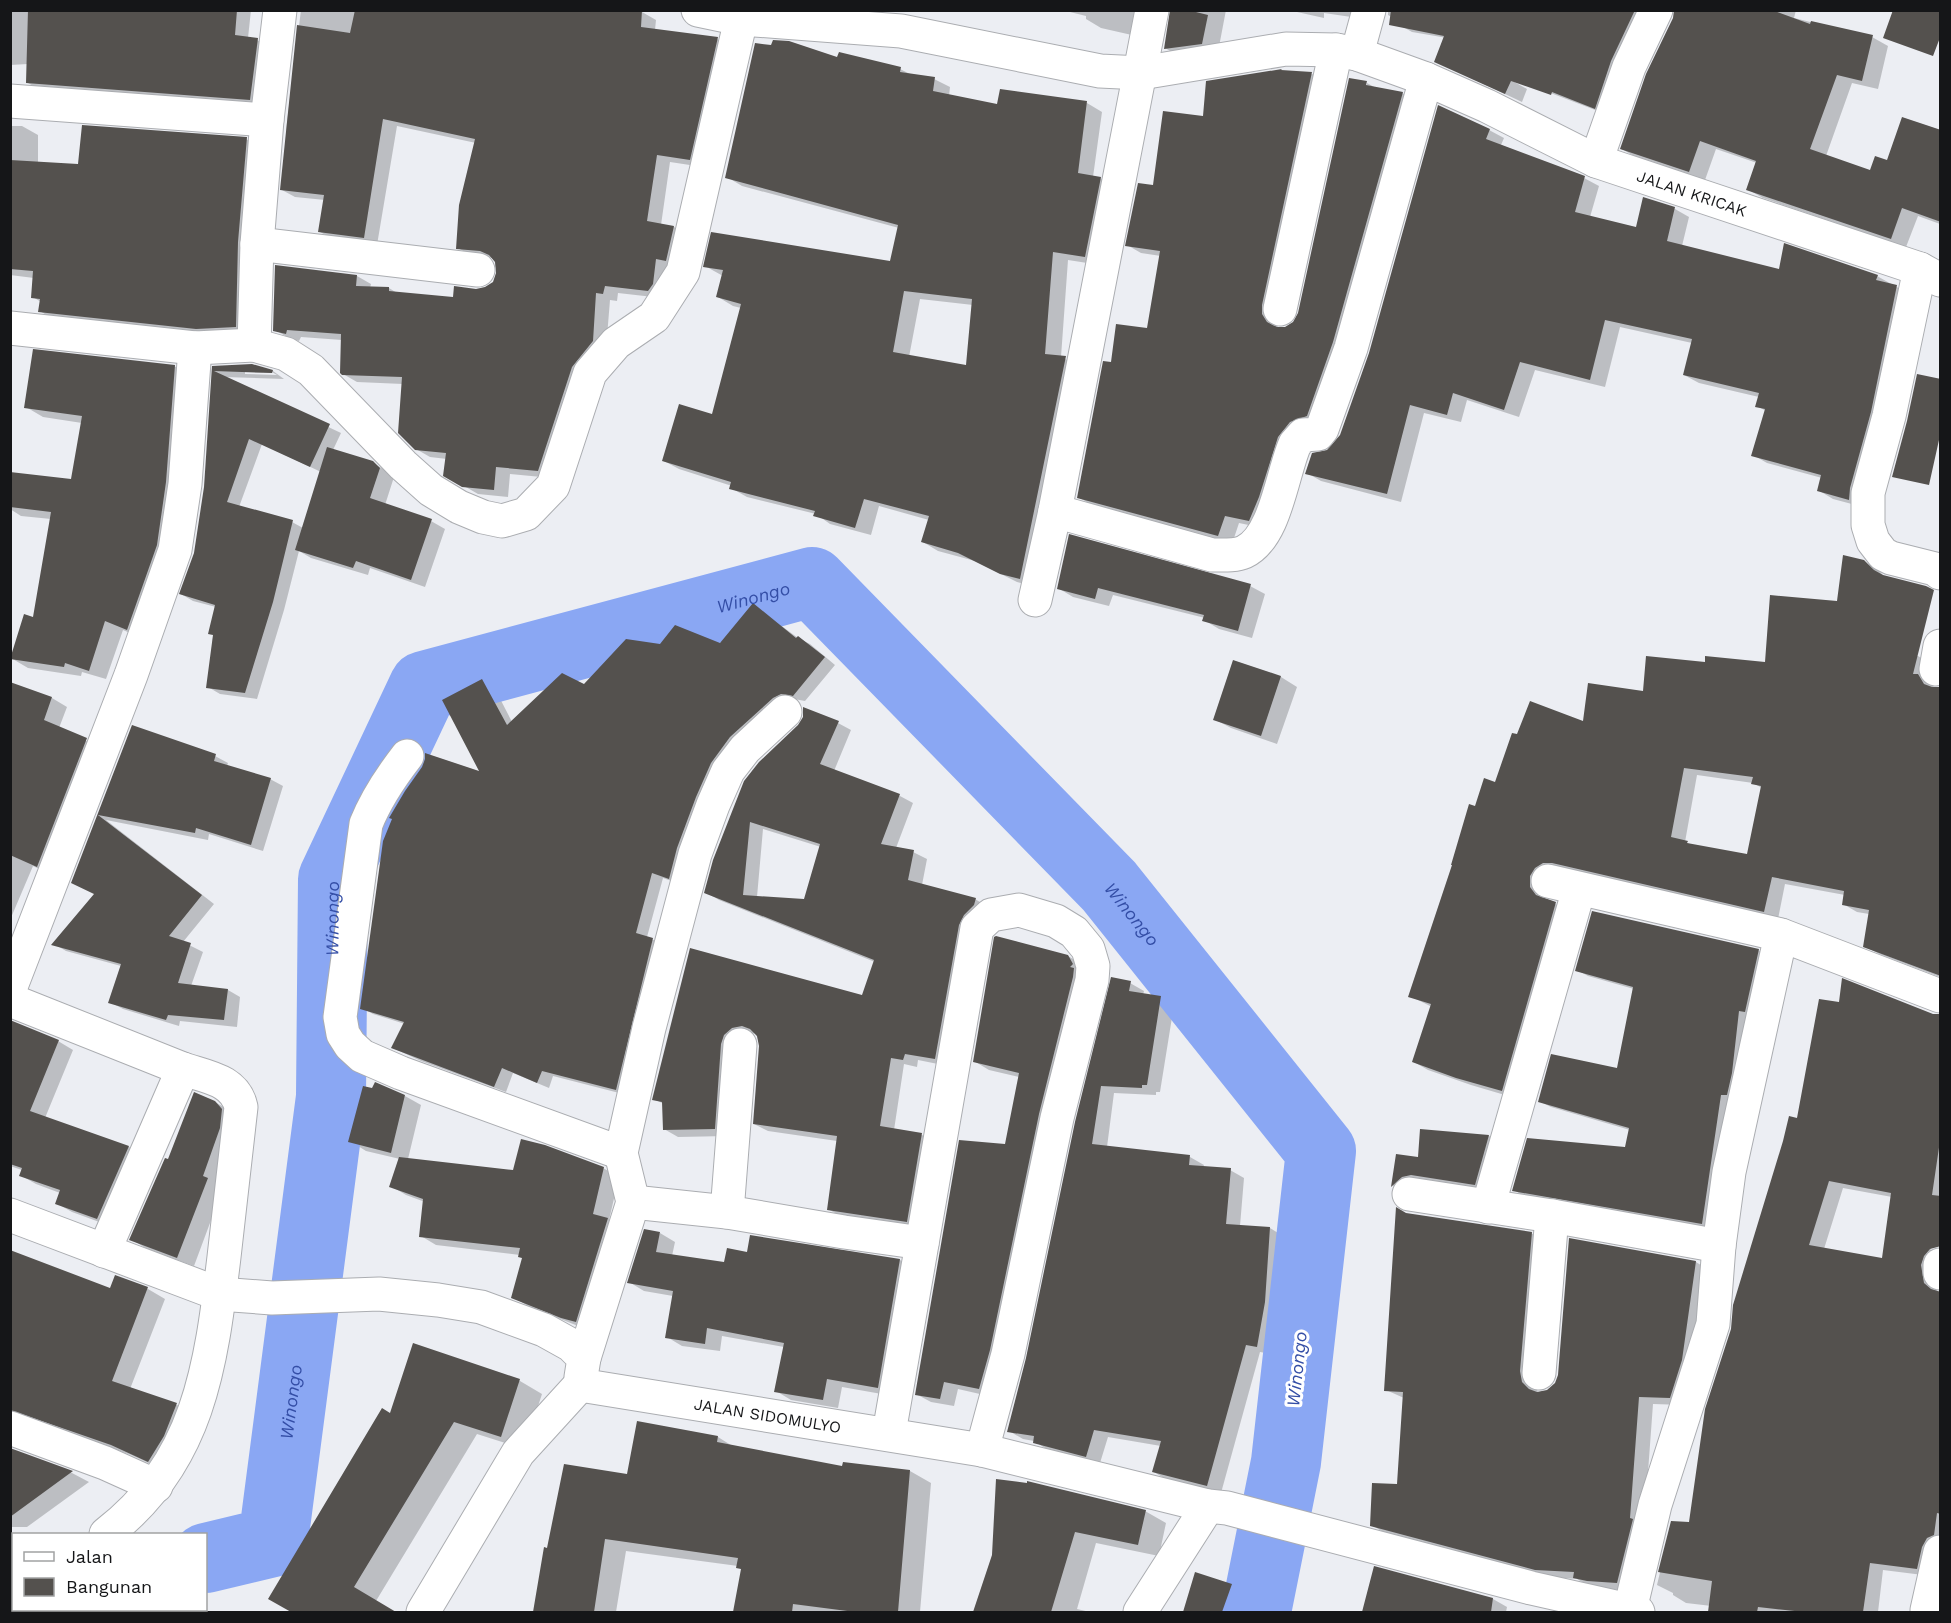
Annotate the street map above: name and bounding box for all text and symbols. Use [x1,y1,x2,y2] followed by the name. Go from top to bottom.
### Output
[1634,166,1750,221] street label: JALAN KRICAK
[714,577,792,617] water label: Winongo
[1100,878,1164,950] water label: Winongo
[321,881,343,957] water label: Winongo
[1282,1330,1311,1408] water label: Winongo
[275,1363,306,1441] water label: Winongo
[693,1395,842,1437] street label: JALAN SIDOMULYO
[12,1533,207,1611] legend
[66,1546,113,1567] text: Jalan
[66,1576,152,1597] text: Bangunan

